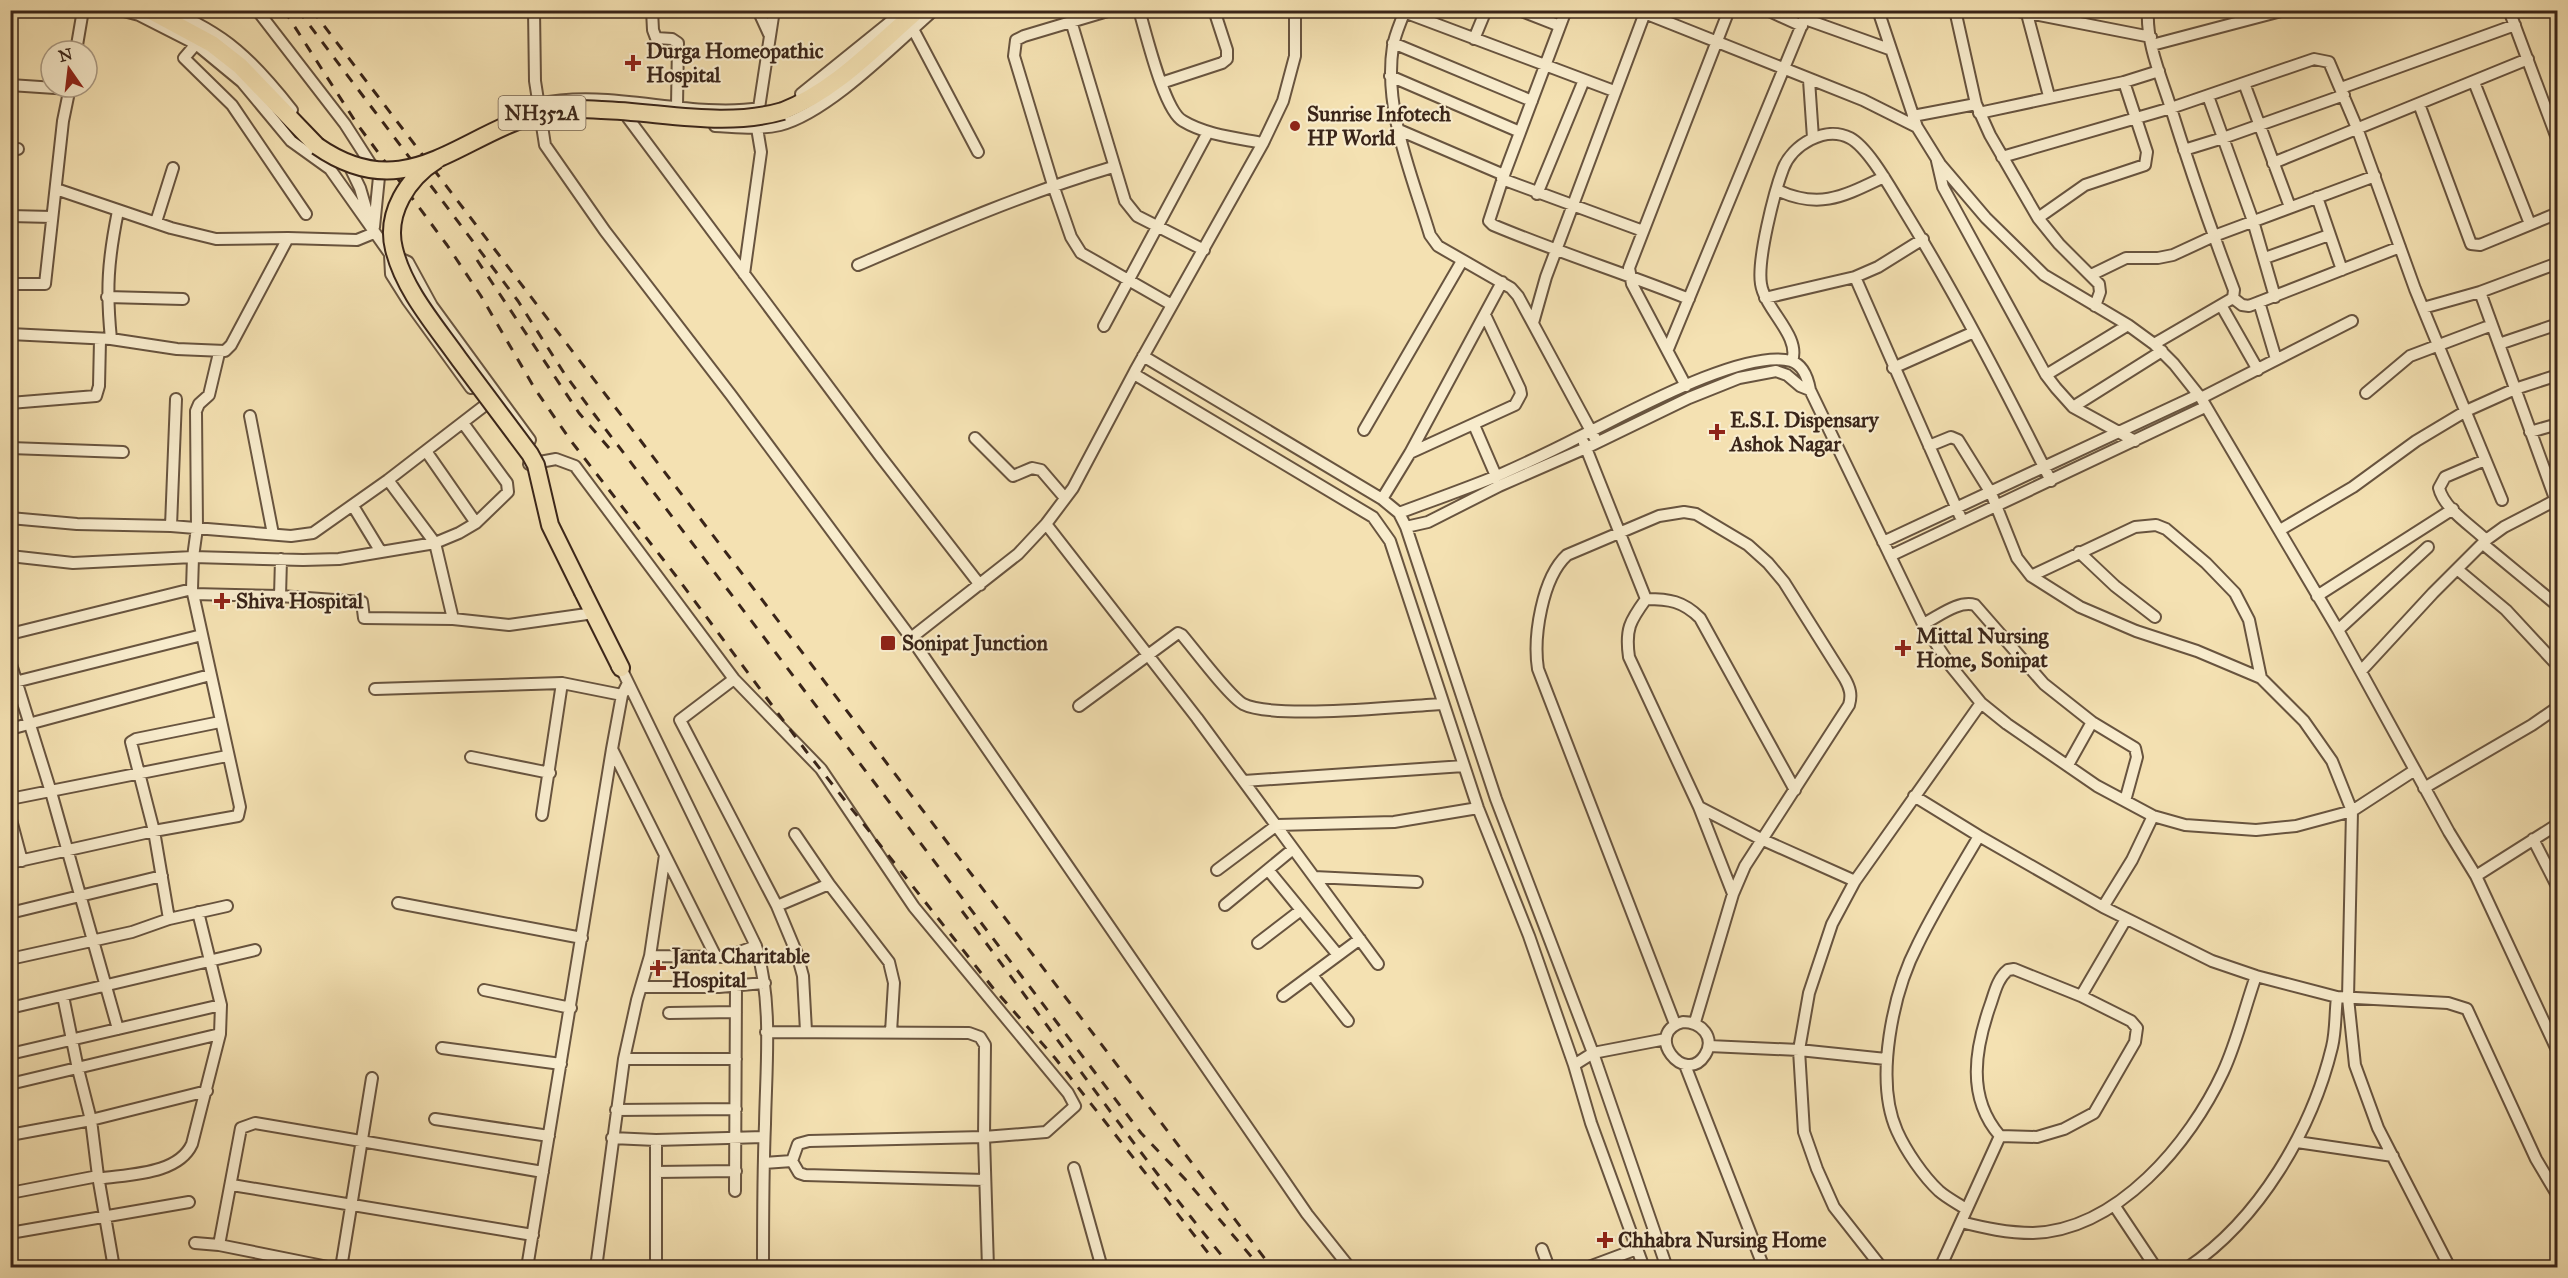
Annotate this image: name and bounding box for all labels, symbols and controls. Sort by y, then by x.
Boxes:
place label: Durga Homeopathic Hospital [646,38,824,88]
north arrow [39,39,99,99]
text: N [57,44,75,66]
marker: Durga Homeopathic Hospital [624,54,642,72]
road number: NH352A [498,96,586,130]
place label: Sunrise Infotech HP World [1307,101,1451,151]
marker: Sunrise Infotech HP World [1288,119,1302,133]
place label: E.S.I. Dispensary Ashok Nagar [1728,407,1880,457]
marker: E.S.I. Dispensary Ashok Nagar [1708,423,1726,441]
place label: Shiva Hospital [236,588,364,614]
marker: Shiva Hospital [213,592,231,610]
place label: Mittal Nursing Home, Sonipat [1916,623,2050,673]
place label: Sonipat Junction [902,630,1049,657]
marker: Sonipat Junction [879,634,897,652]
marker: Mittal Nursing Home, Sonipat [1894,639,1912,657]
place label: Janta Charitable Hospital [669,943,810,993]
marker: Janta Charitable Hospital [649,959,667,977]
place label: Chhabra Nursing Home [1618,1227,1827,1253]
marker: Chhabra Nursing Home [1596,1231,1614,1249]

